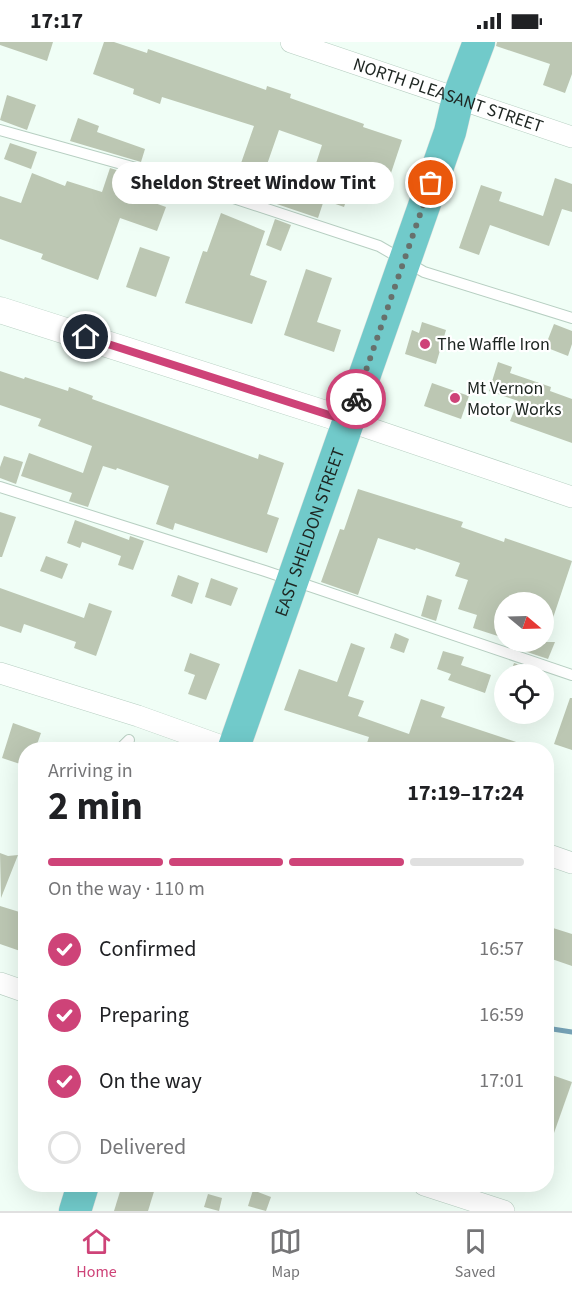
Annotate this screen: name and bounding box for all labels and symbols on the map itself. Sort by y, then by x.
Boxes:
street label: NORTH PLEASANT STREET [350,52,547,139]
pin [405,157,456,208]
callout: Sheldon Street Window Tint [113,162,395,204]
pin [60,311,111,362]
place label: The Waffle Iron [437,332,550,357]
marker: The Waffle Iron [418,337,432,351]
courier [326,369,386,429]
place label: Mt Vernon Motor Works [467,376,562,422]
marker: Mt Vernon Motor Works [448,391,462,405]
street label: EAST SHELDON STREET [269,444,351,620]
north arrow [494,592,554,652]

